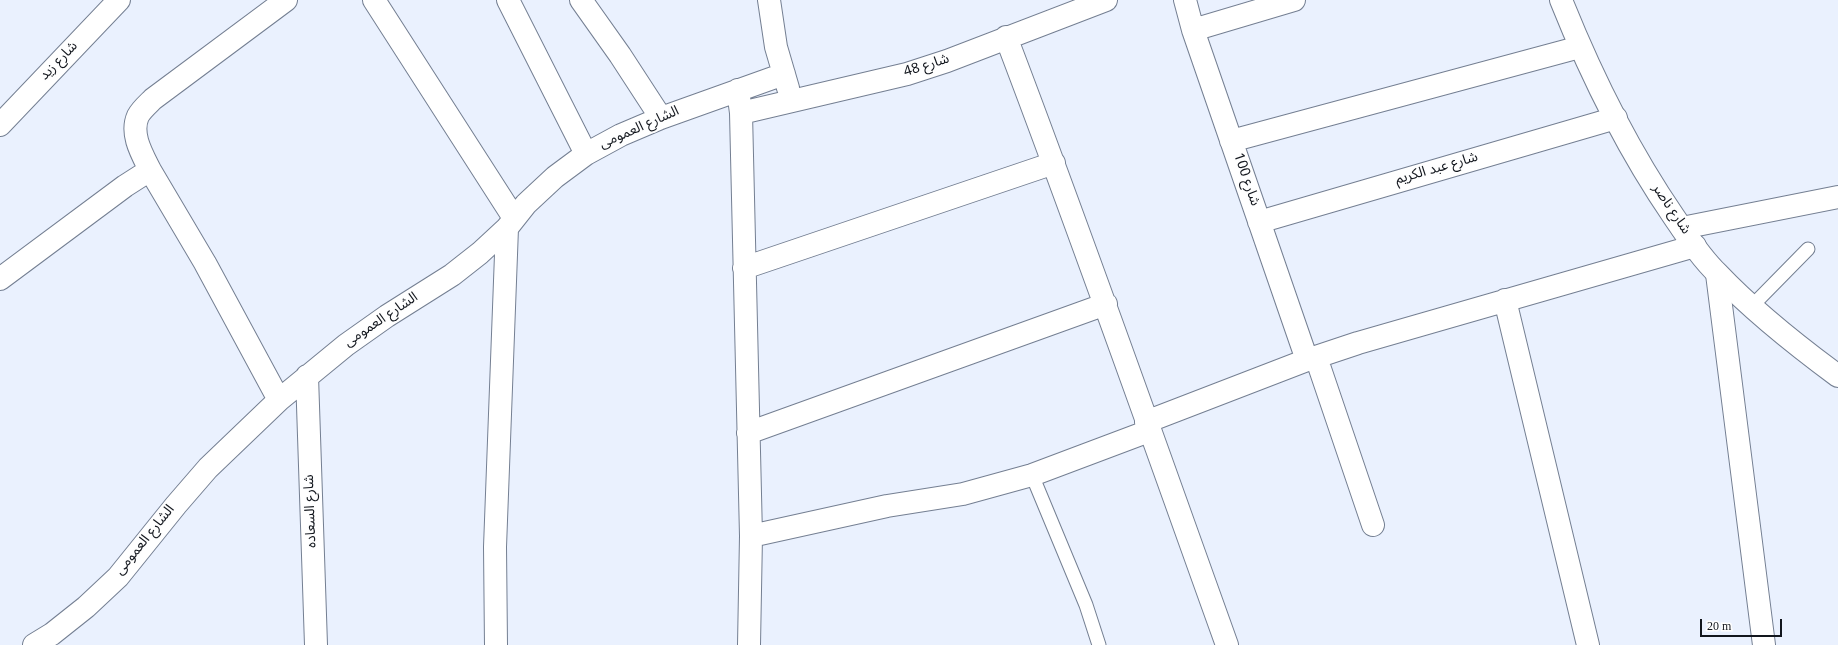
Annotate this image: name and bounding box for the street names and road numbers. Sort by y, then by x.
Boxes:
street label: شارع زيد [38,39,82,85]
street label: شارع 48 [902,52,952,82]
street label: الشارع العمومى [598,104,682,154]
street label: شارع عبد الكريم [1394,150,1480,190]
street label: شارع 100 [1228,151,1262,209]
street label: شارع ناصر [1647,182,1693,238]
street label: الشارع العمومى [342,290,422,352]
street label: شارع السعاده [302,474,322,548]
street label: الشارع العمومى [113,503,179,579]

